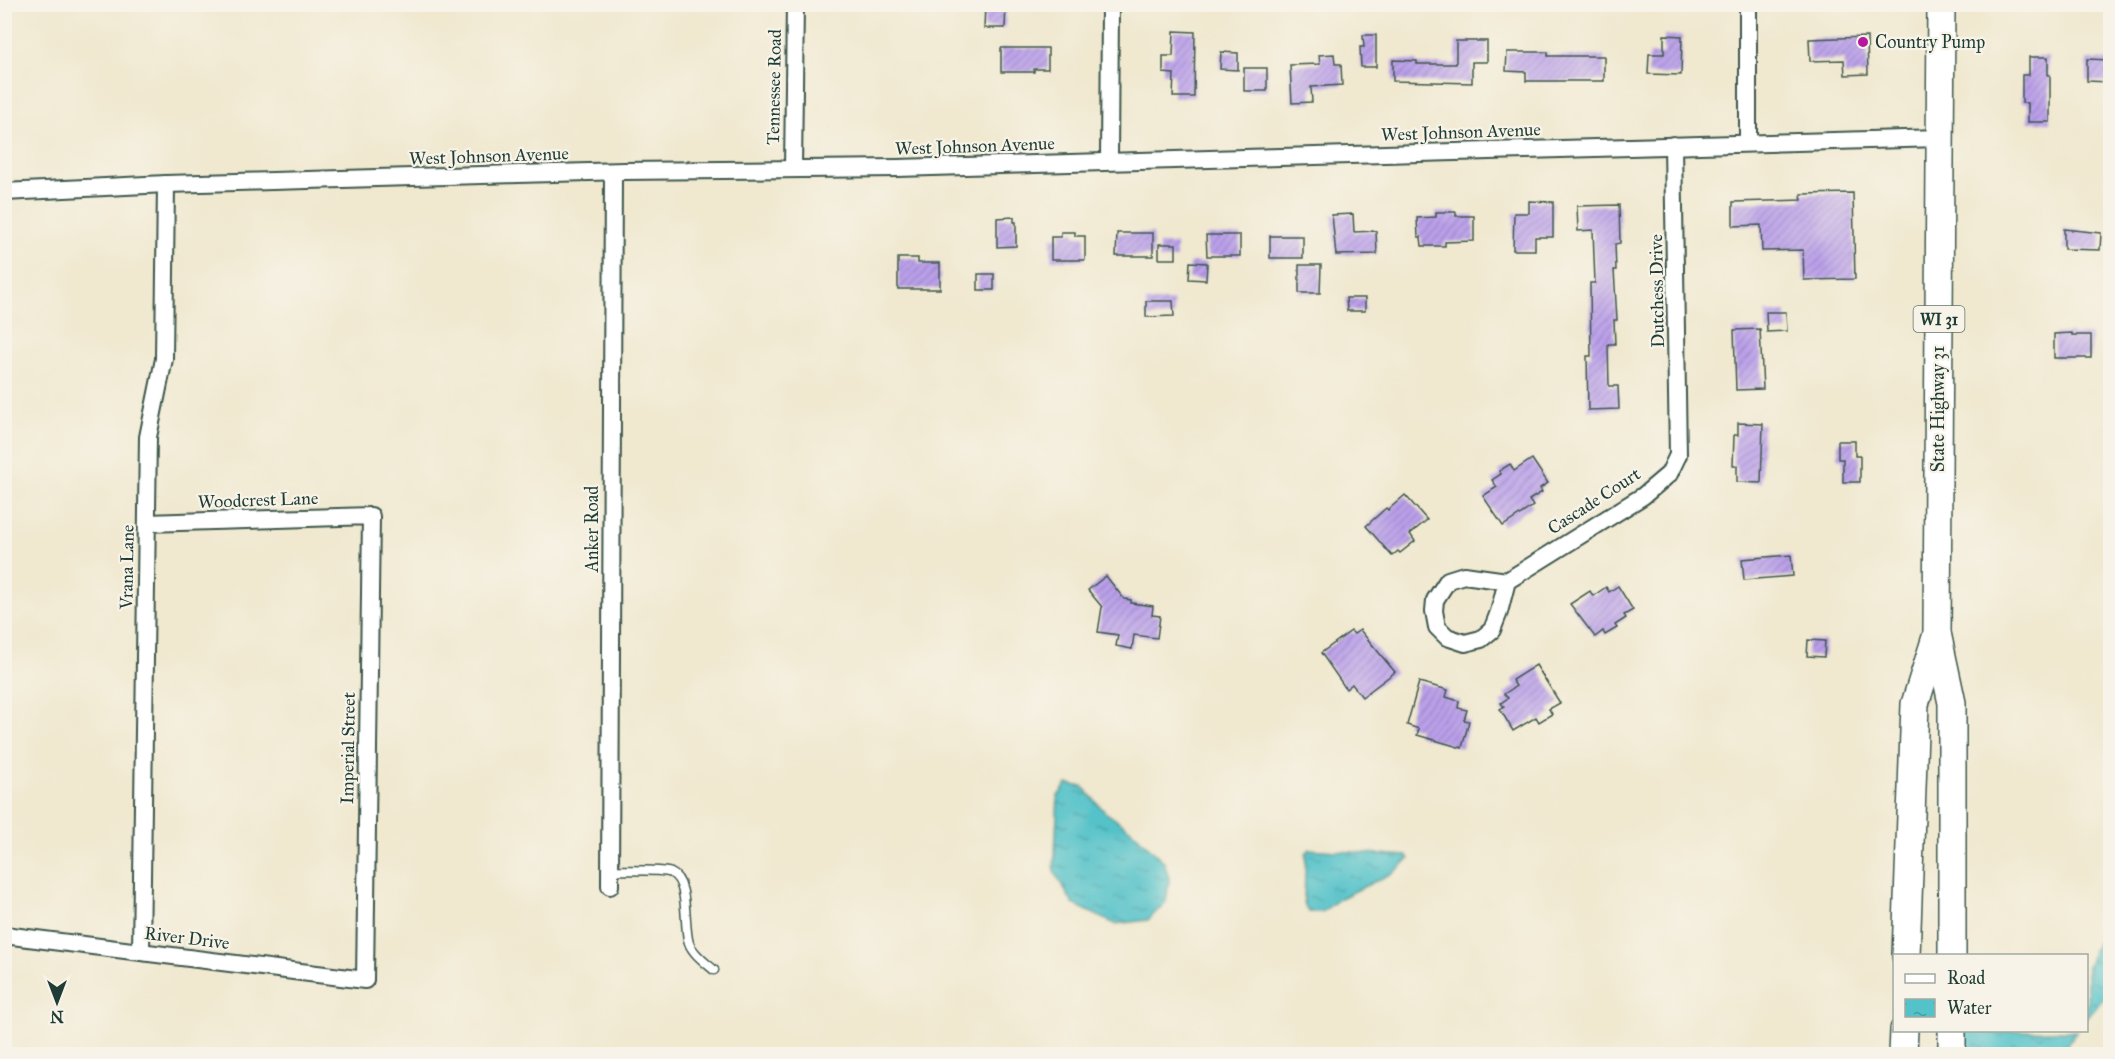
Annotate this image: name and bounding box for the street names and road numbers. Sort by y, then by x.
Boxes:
street label: Tennessee Road [762,29,786,145]
street label: West Johnson Avenue [1381,118,1541,147]
street label: West Johnson Avenue [895,132,1055,161]
street label: West Johnson Avenue [409,142,569,171]
street label: Dutchess Drive [1645,234,1669,348]
road number: WI 31 [1914,306,1964,332]
street label: State Highway 31 [1927,346,1950,472]
street label: Cascade Court [1543,463,1645,539]
street label: Anker Road [581,486,603,573]
street label: Woodcrest Lane [197,487,319,513]
street label: Vrana Lane [115,524,139,611]
street label: Imperial Street [336,691,360,804]
street label: River Drive [143,922,231,954]

